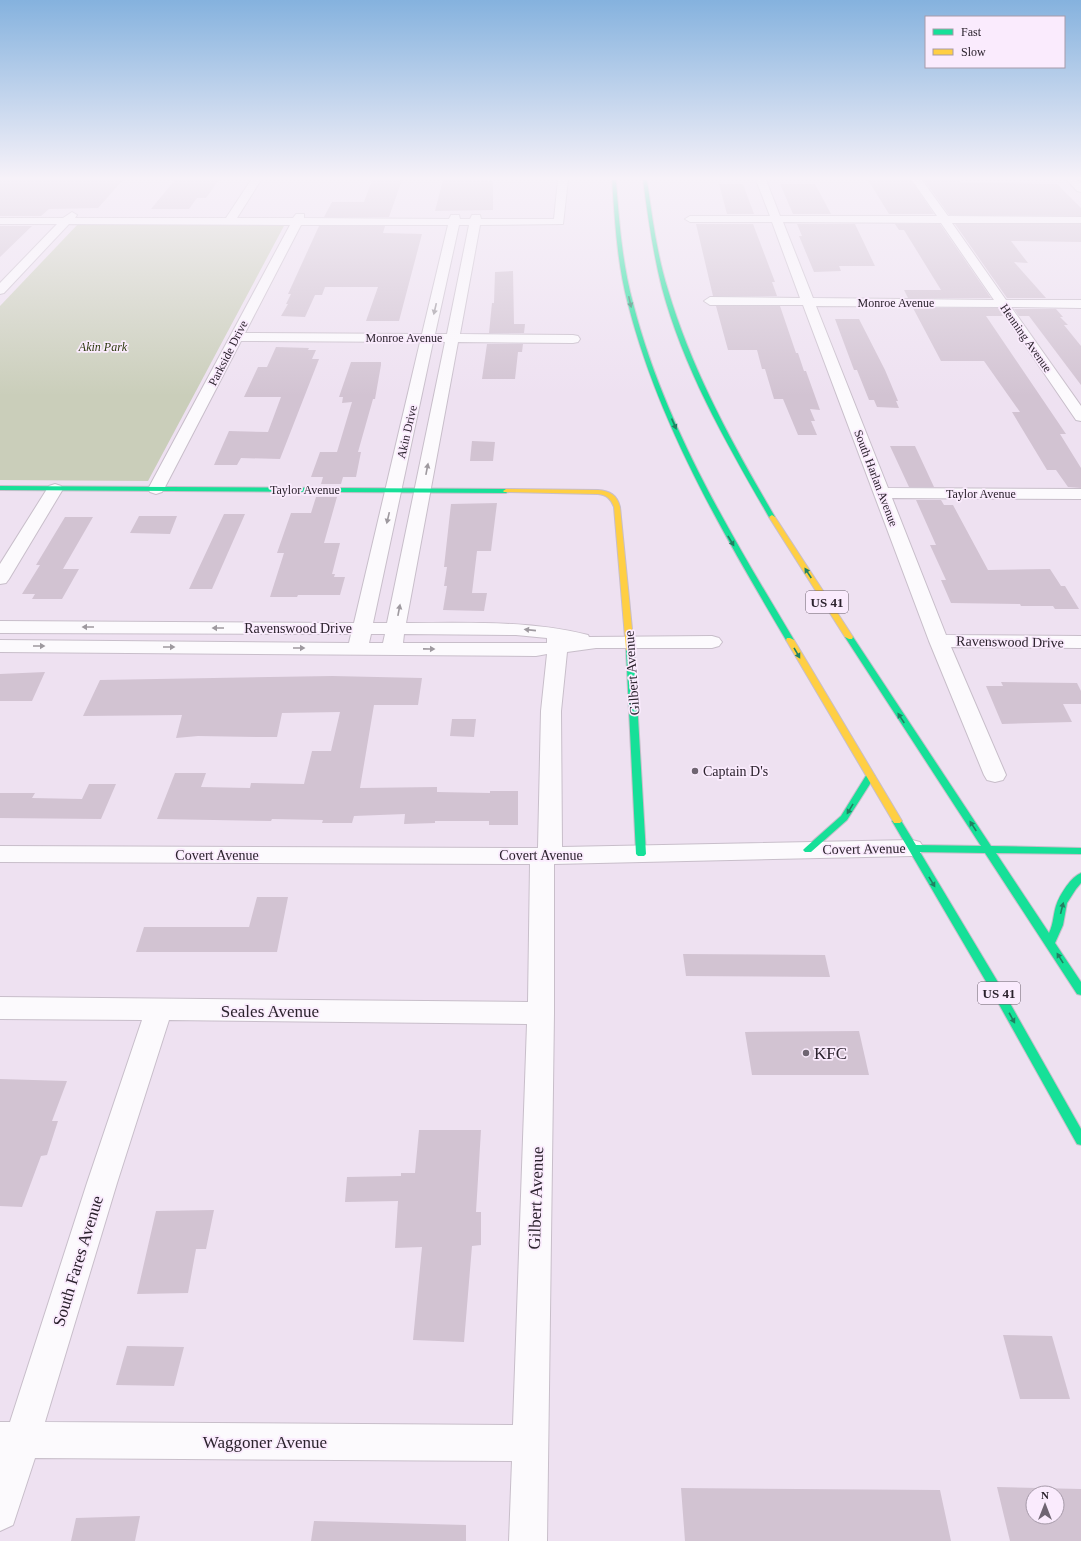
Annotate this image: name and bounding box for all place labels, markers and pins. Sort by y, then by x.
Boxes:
place label: Captain D's [703,764,768,779]
marker: Captain D's [690,766,700,776]
place label: KFC [814,1044,847,1063]
marker: KFC [801,1048,811,1058]

